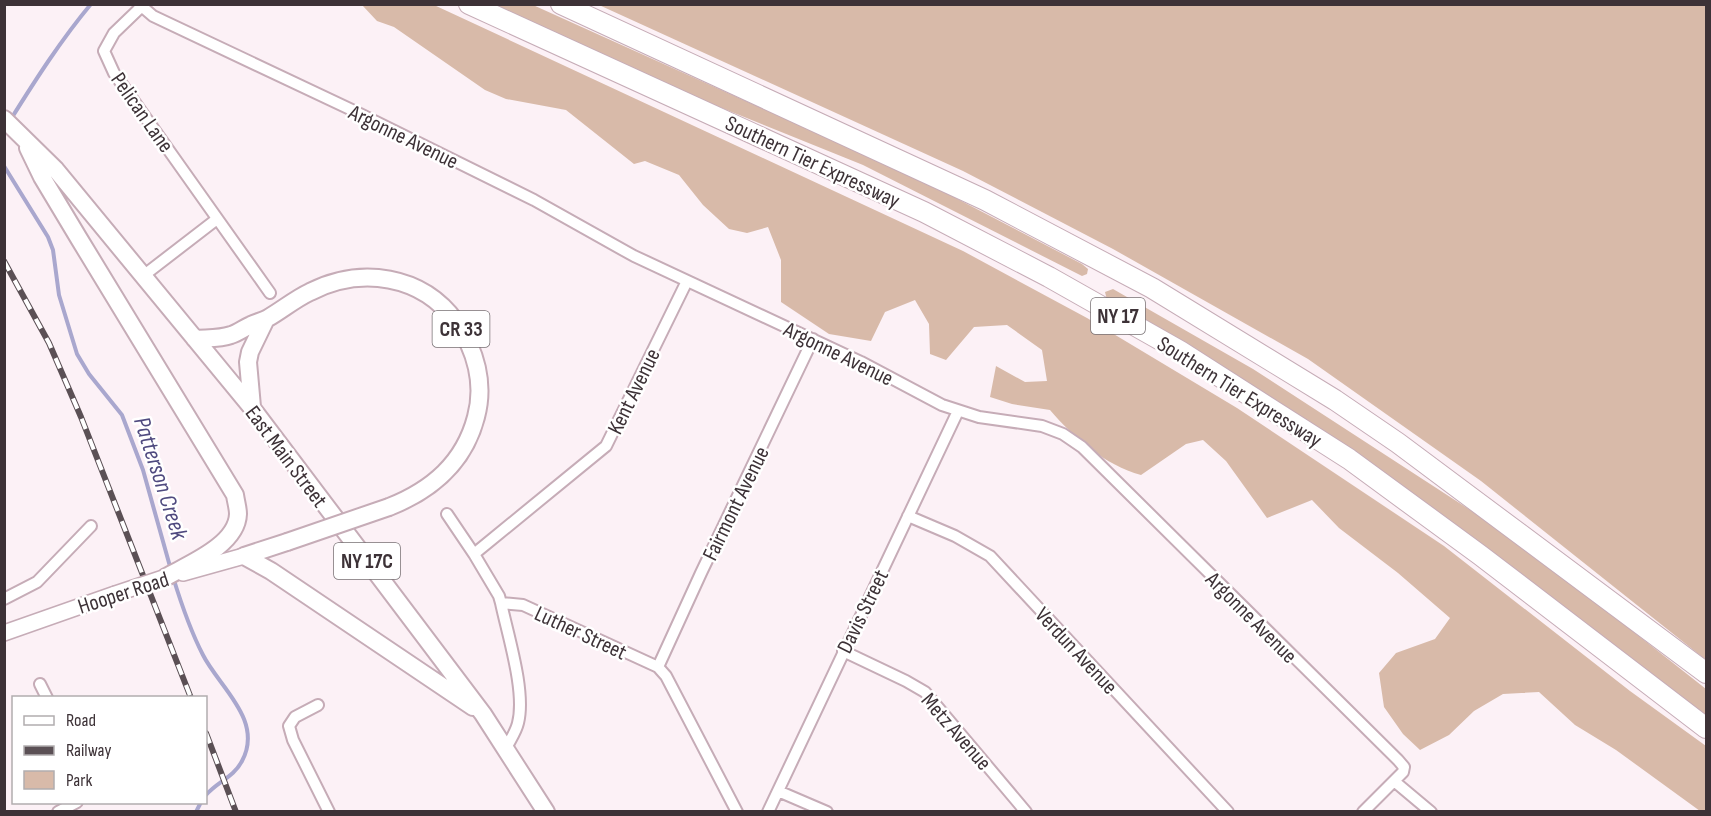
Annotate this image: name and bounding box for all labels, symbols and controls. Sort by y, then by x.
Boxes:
street label: Pelican Lane [104,68,179,158]
street label: Argonne Avenue [343,99,462,175]
street label: Southern Tier Expressway [721,110,904,215]
road number: NY 17 [1091,298,1145,334]
road number: CR 33 [432,311,490,347]
street label: Argonne Avenue [778,316,897,392]
street label: Southern Tier Expressway [1152,331,1327,454]
street label: Kent Avenue [602,344,667,439]
street label: East Main Street [239,401,333,513]
water label: Patterson Creek [127,413,194,544]
street label: Fairmont Avenue [697,442,776,565]
road number: NY 17C [334,543,400,579]
street label: Davis Street [832,565,895,658]
street label: Hooper Road [75,566,172,621]
street label: Argonne Avenue [1199,566,1302,669]
street label: Luther Street [530,600,631,667]
street label: Verdun Avenue [1029,602,1123,700]
street label: Metz Avenue [915,688,997,776]
legend [12,696,207,804]
text: Road [66,710,96,731]
text: Railway [66,740,111,761]
text: Park [66,770,92,791]

